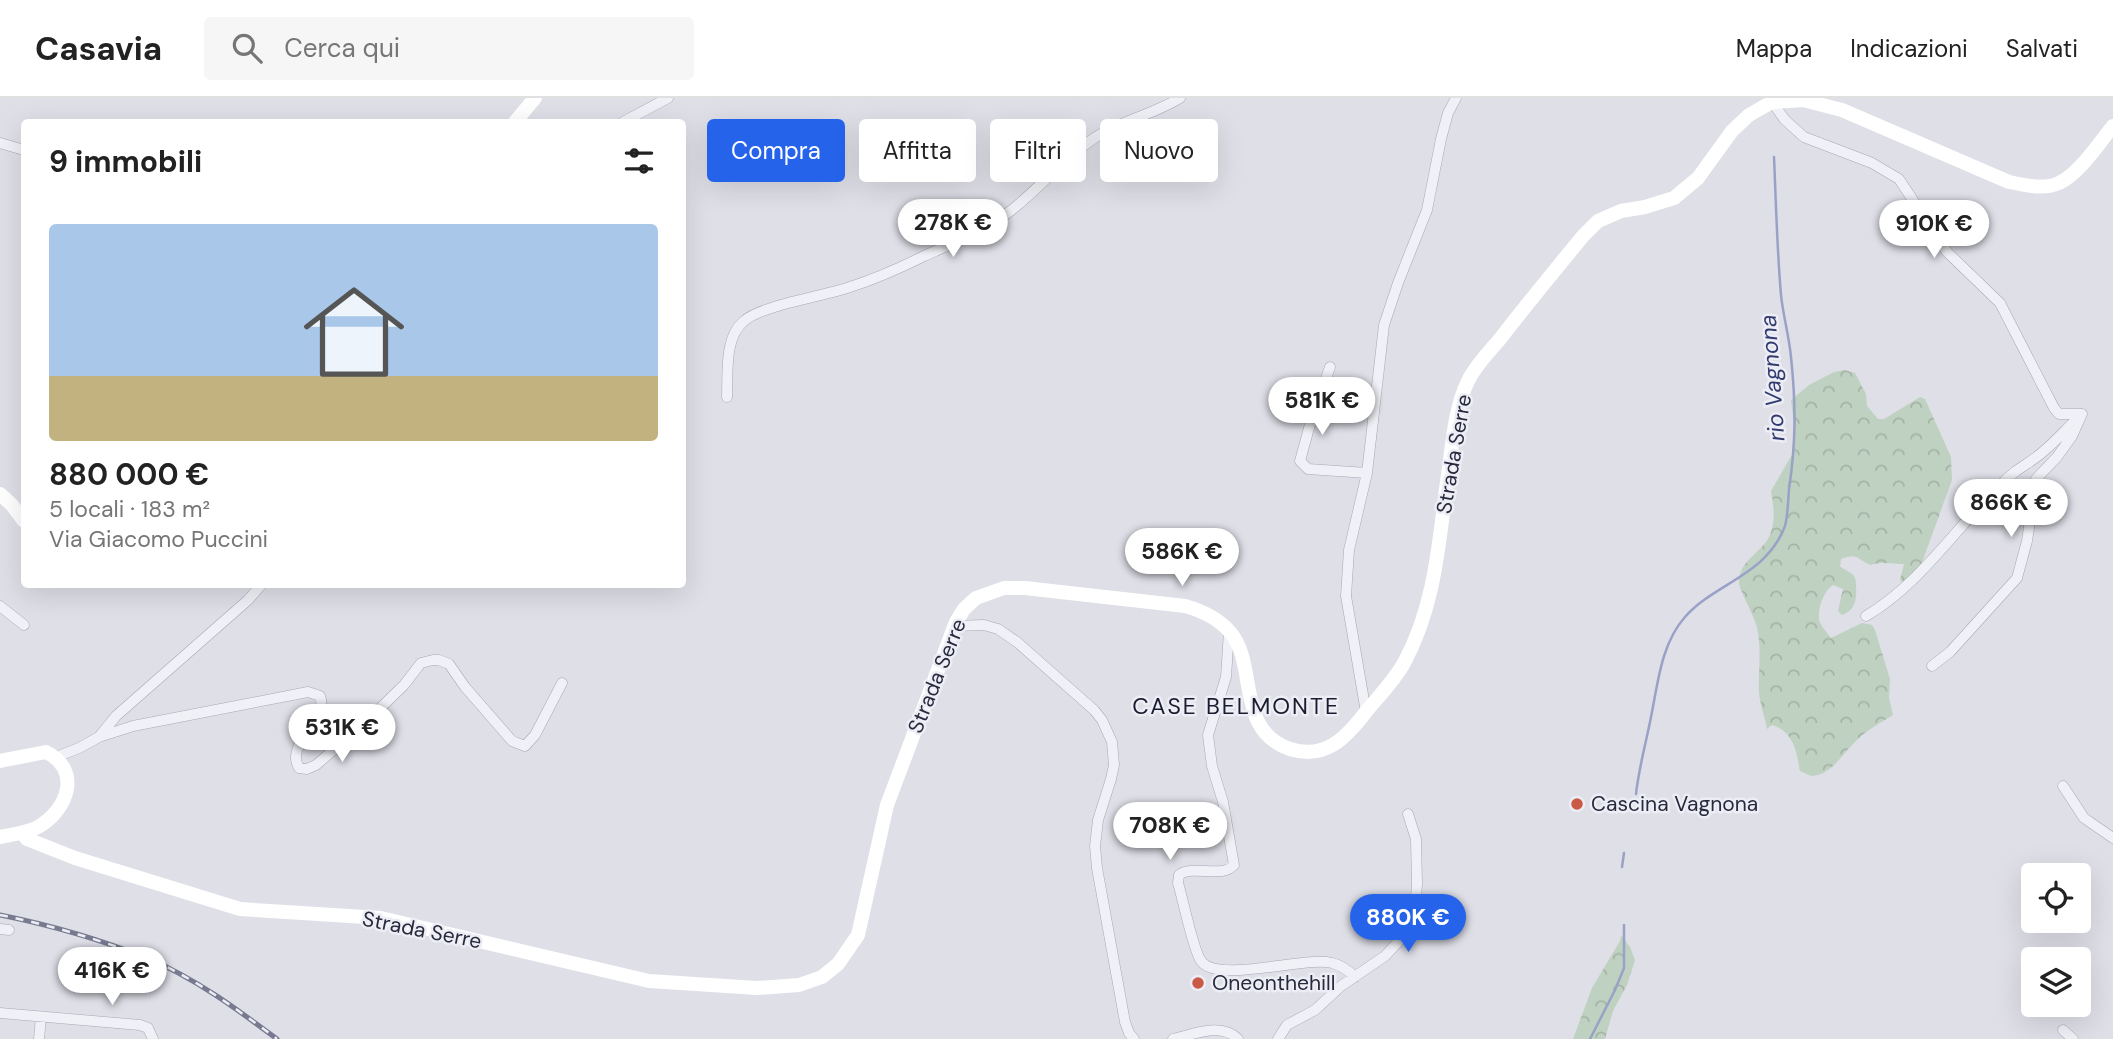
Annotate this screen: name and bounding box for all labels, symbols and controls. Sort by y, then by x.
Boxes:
search box [204,17,694,80]
text: Casavia [35,27,162,70]
icon: search [228,29,266,67]
text: Cerca qui [284,31,400,65]
text: Mappa [1736,33,1812,64]
text: Indicazioni [1850,33,1968,64]
text: Salvati [2006,33,2078,64]
chip: Compra [707,119,845,182]
chip: Affitta [859,119,976,182]
chip: Filtri [990,119,1086,182]
chip: Nuovo [1100,119,1218,182]
text: 9 immobili [49,142,202,181]
icon: filters [620,142,658,180]
pin: 278K € [896,200,1010,259]
pin: 910K € [1877,200,1991,260]
text: 278K € [914,207,992,237]
text: 910K € [1895,208,1973,238]
icon: home [291,269,417,395]
water label: rio Vagnona [1753,314,1791,442]
pin: 581K € [1265,378,1379,437]
text: 581K € [1284,385,1360,415]
street label: Strada Serre [1430,392,1478,516]
text: 880 000 € [49,455,209,494]
pin: 866K € [1954,480,2068,539]
text: 866K € [1970,487,2052,517]
text: 5 locali · 183 m² [49,494,210,524]
text: Via Giacomo Puccini [49,524,268,554]
pin: 586K € [1125,528,1239,588]
text: 586K € [1141,536,1223,566]
street label: Strada Serre [901,615,973,737]
district label: CASE BELMONTE [1132,691,1340,721]
pin: 531K € [285,704,399,764]
text: 531K € [305,712,379,742]
place label: Cascina Vagnona [1591,790,1758,818]
marker: Cascina Vagnona [1569,796,1585,812]
pin: 708K € [1113,802,1227,862]
text: 708K € [1129,810,1211,840]
map controls [2021,863,2091,1017]
button: locate [2021,863,2091,933]
pin: 880K € [1351,894,1465,954]
text: 880K € [1366,902,1450,932]
street label: Strada Serre [360,905,484,955]
button: layers [2021,947,2091,1017]
pin: 416K € [55,948,169,1007]
text: 416K € [74,955,150,985]
place label: Oneonthehill [1212,969,1335,997]
marker: Oneonthehill [1190,975,1206,991]

